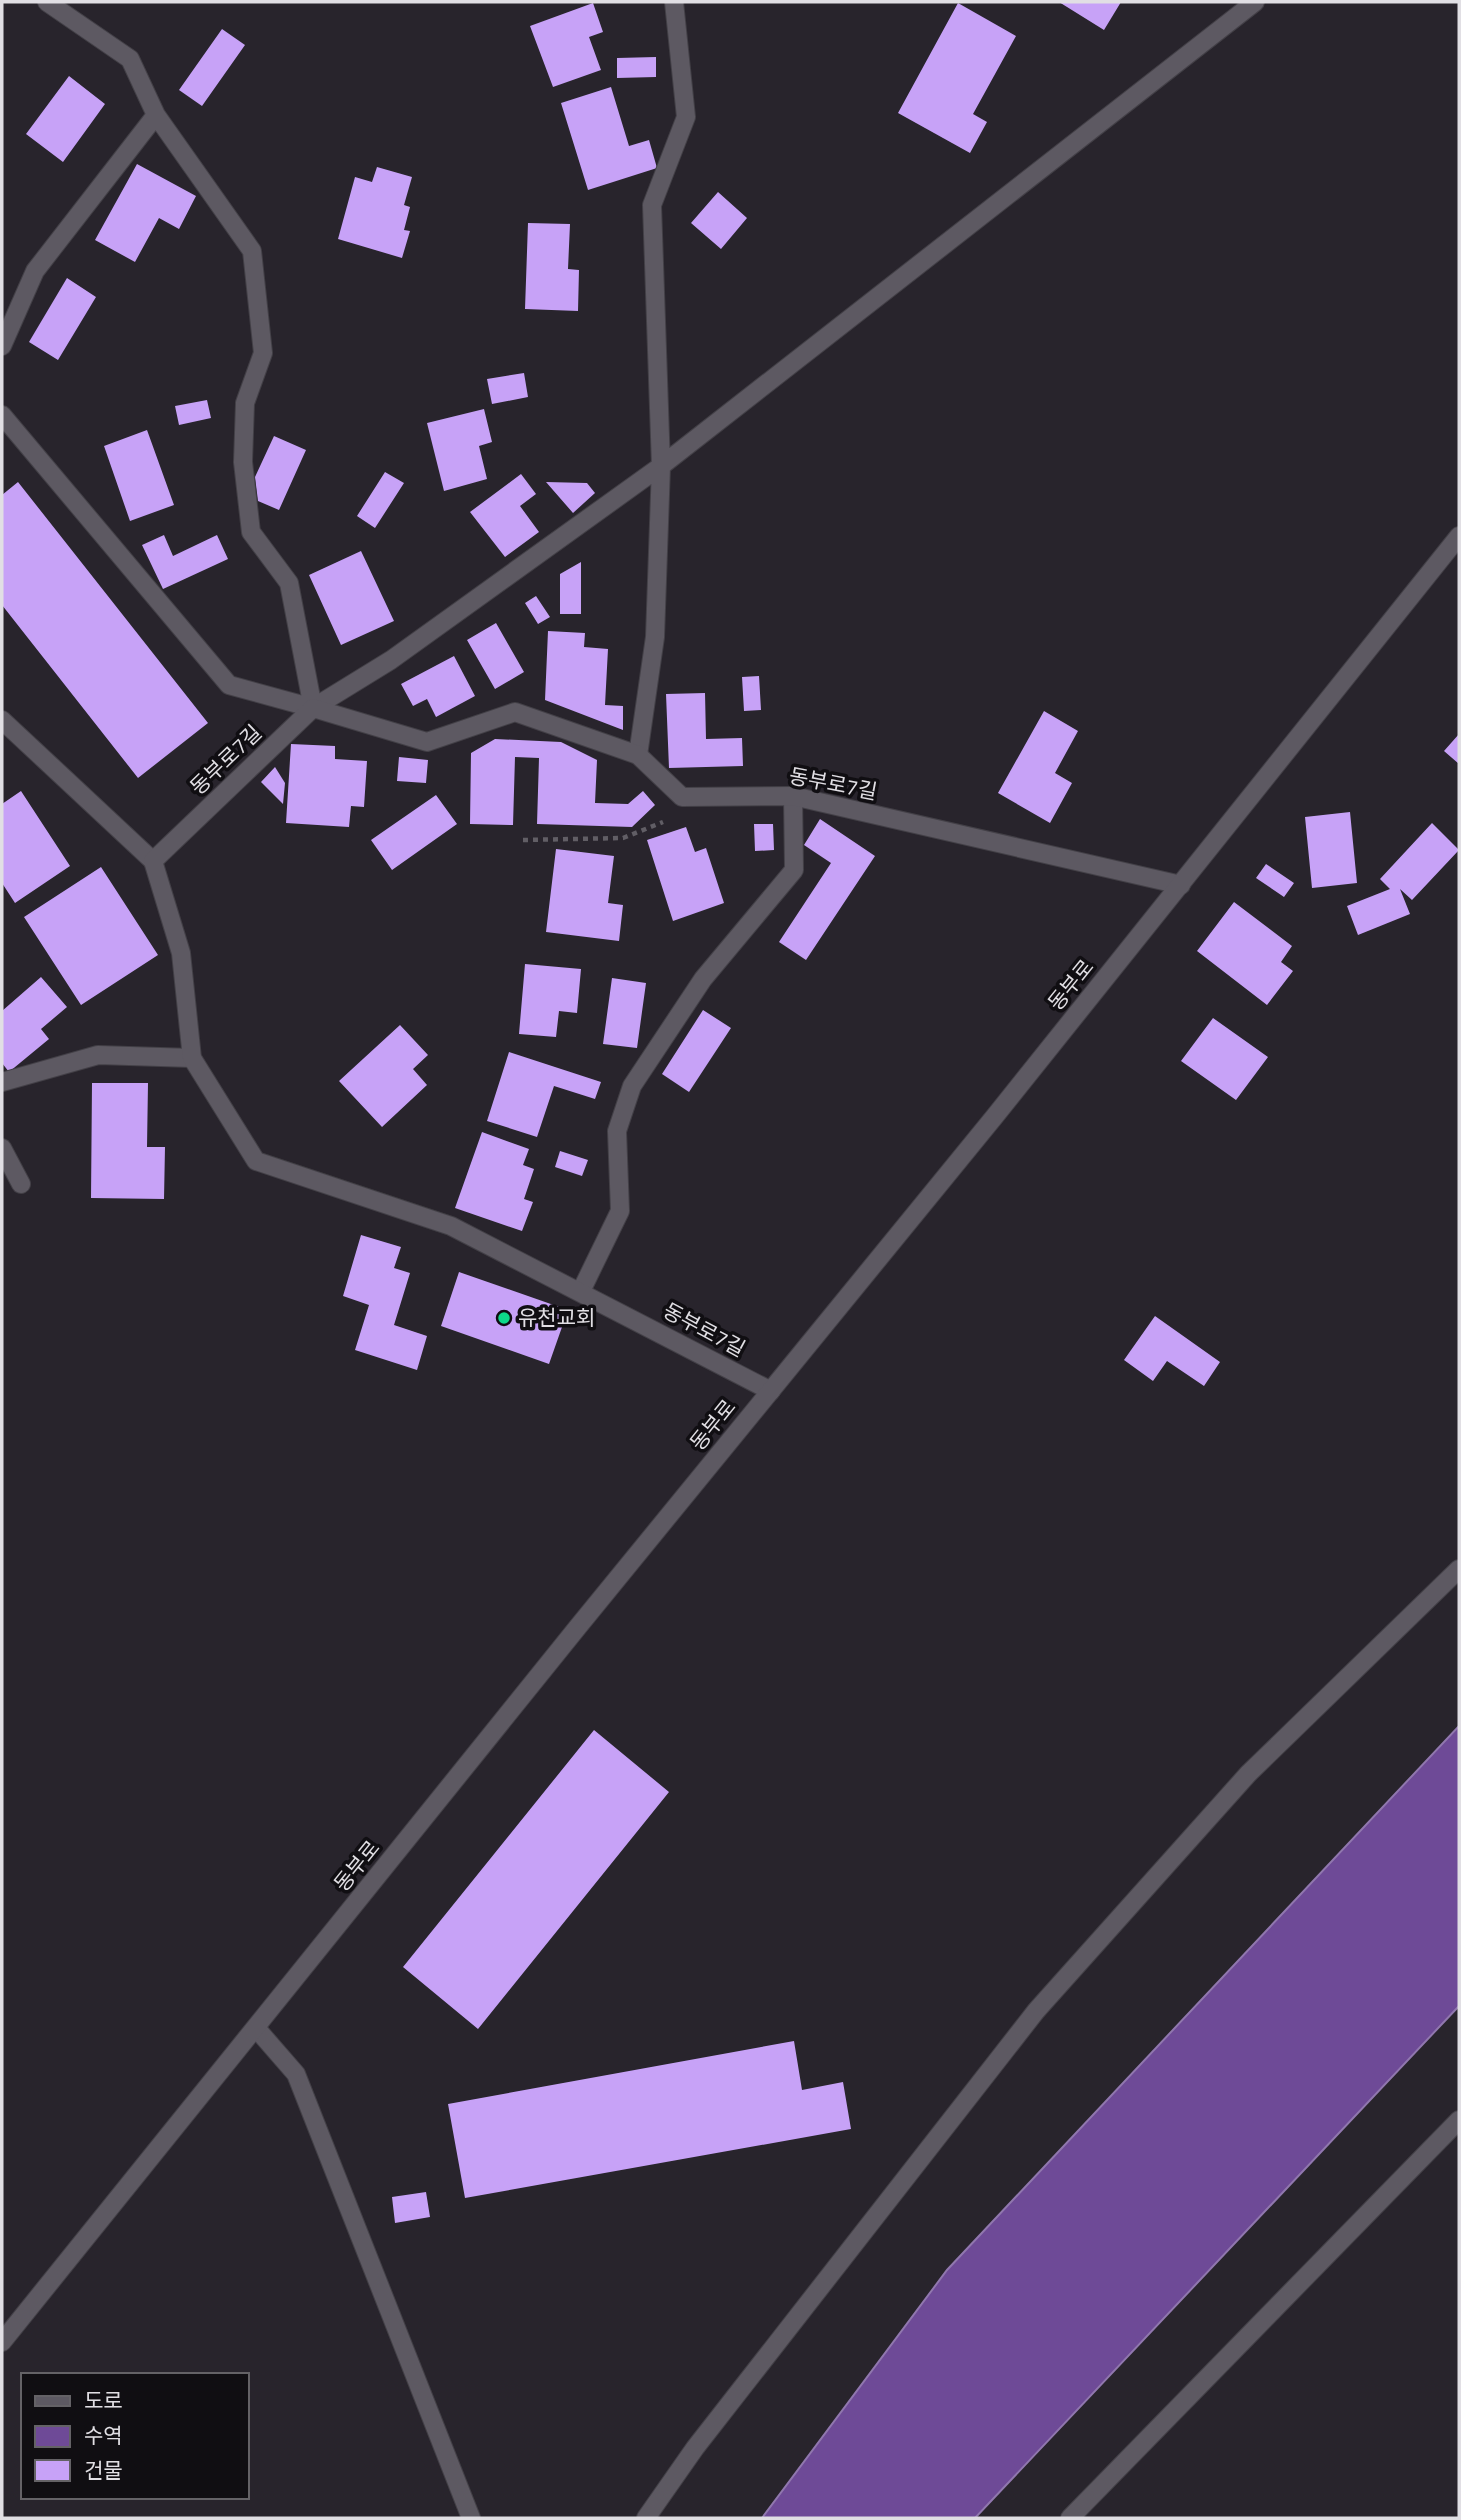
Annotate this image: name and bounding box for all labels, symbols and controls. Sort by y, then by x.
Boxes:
street label: 동부로7길 [182,717,268,802]
street label: 동부로7길 [786,759,880,807]
street label: 동부로 [1040,952,1101,1017]
street label: 동부로7길 [658,1294,751,1364]
place label: 유천교회 [518,1301,595,1333]
marker: 유천교회 [496,1310,512,1326]
street label: 동부로 [682,1392,743,1457]
street label: 동부로 [326,1833,387,1898]
legend [21,2373,248,2499]
text: 도로 [84,2384,123,2416]
text: 수역 [84,2419,123,2451]
text: 건물 [84,2454,123,2486]

